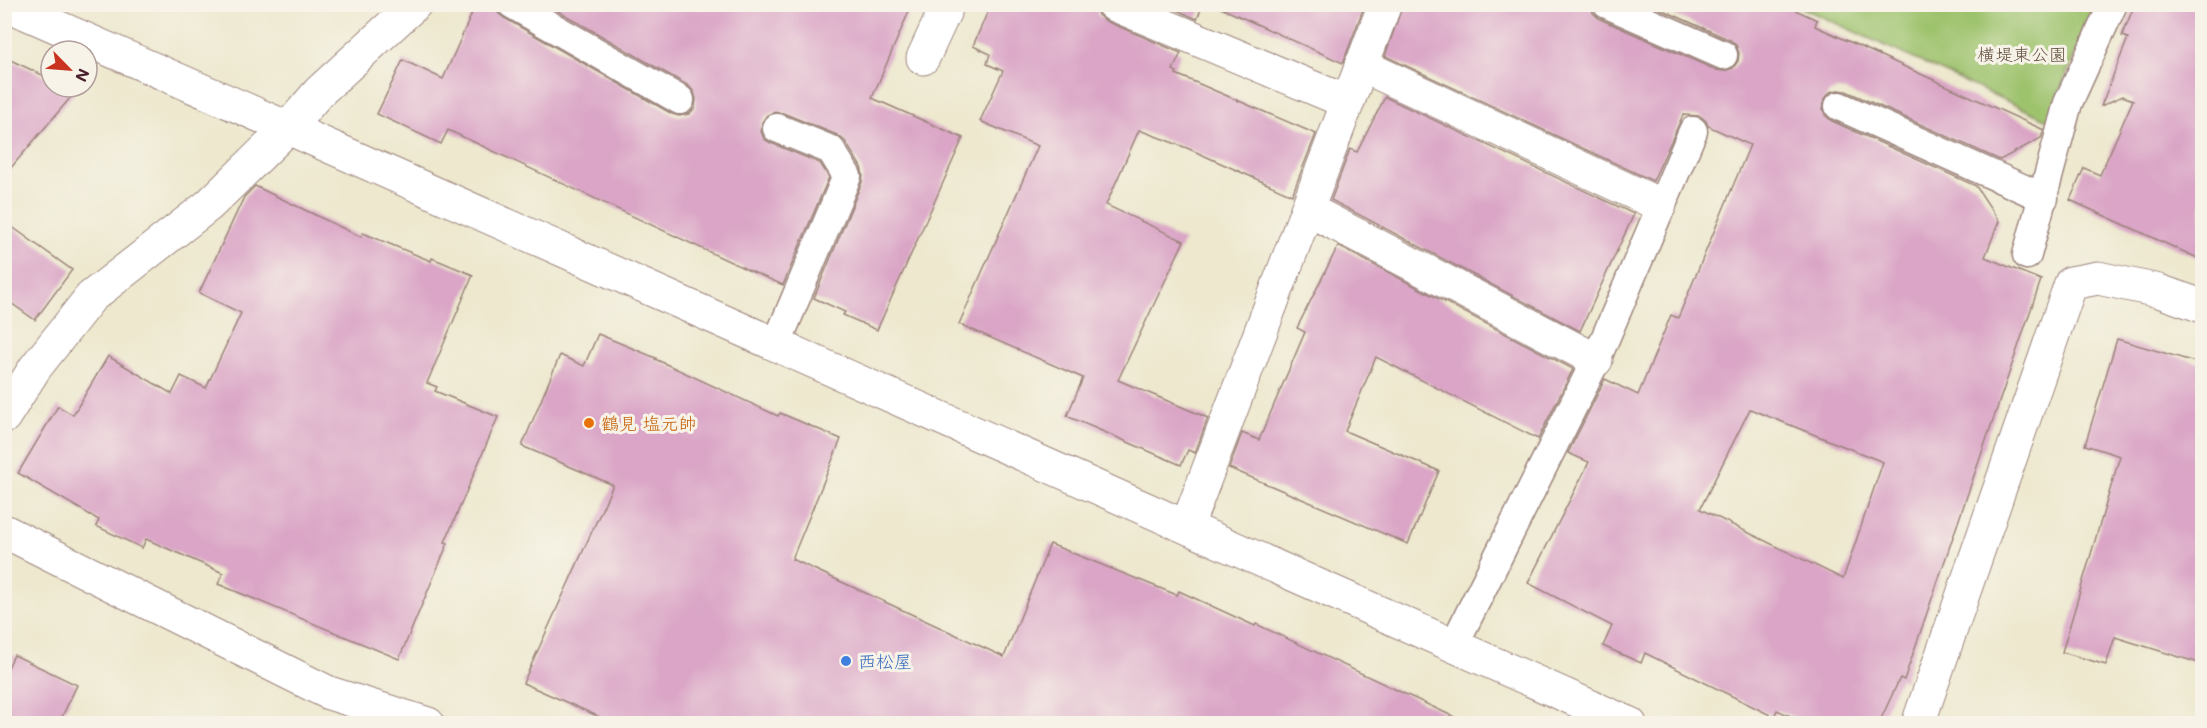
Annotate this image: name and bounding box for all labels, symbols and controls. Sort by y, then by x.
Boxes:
north arrow [39,39,99,99]
park label: 横堤東公園 [1977,42,2067,66]
text: N [71,66,95,85]
place label: 鶴見 塩元帥 [601,411,697,435]
marker: 鶴見 塩元帥 [582,416,596,430]
place label: 西松屋 [858,649,912,673]
marker: 西松屋 [839,654,853,668]

